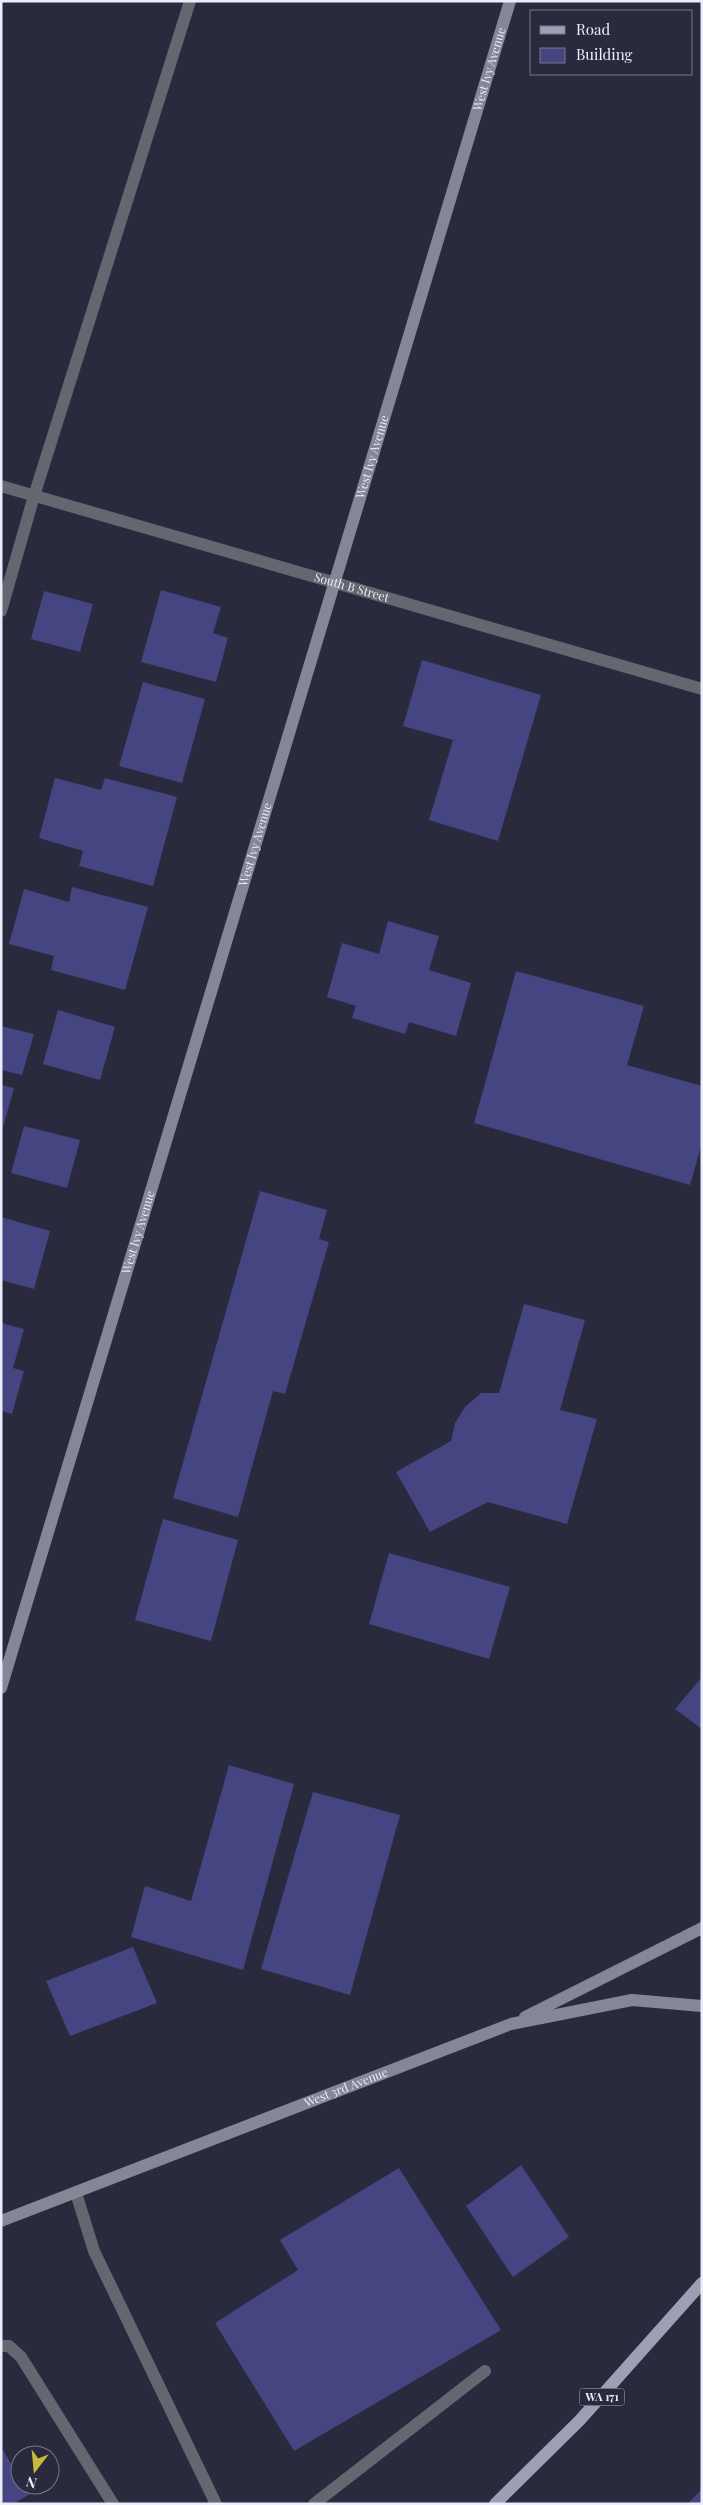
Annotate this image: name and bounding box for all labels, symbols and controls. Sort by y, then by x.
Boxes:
legend [530,10,693,75]
text: Road [576,19,610,39]
street label: West Ivy Avenue [468,25,509,113]
text: Building [576,44,633,64]
street label: West Ivy Avenue [351,413,392,501]
street label: South B Street [313,568,392,605]
street label: West Ivy Avenue [234,801,275,889]
street label: West Ivy Avenue [117,1188,158,1277]
street label: West 3rd Avenue [301,2063,390,2110]
road number: WA 171 [580,2388,624,2406]
north arrow [10,2445,60,2495]
text: N [24,2472,39,2494]

